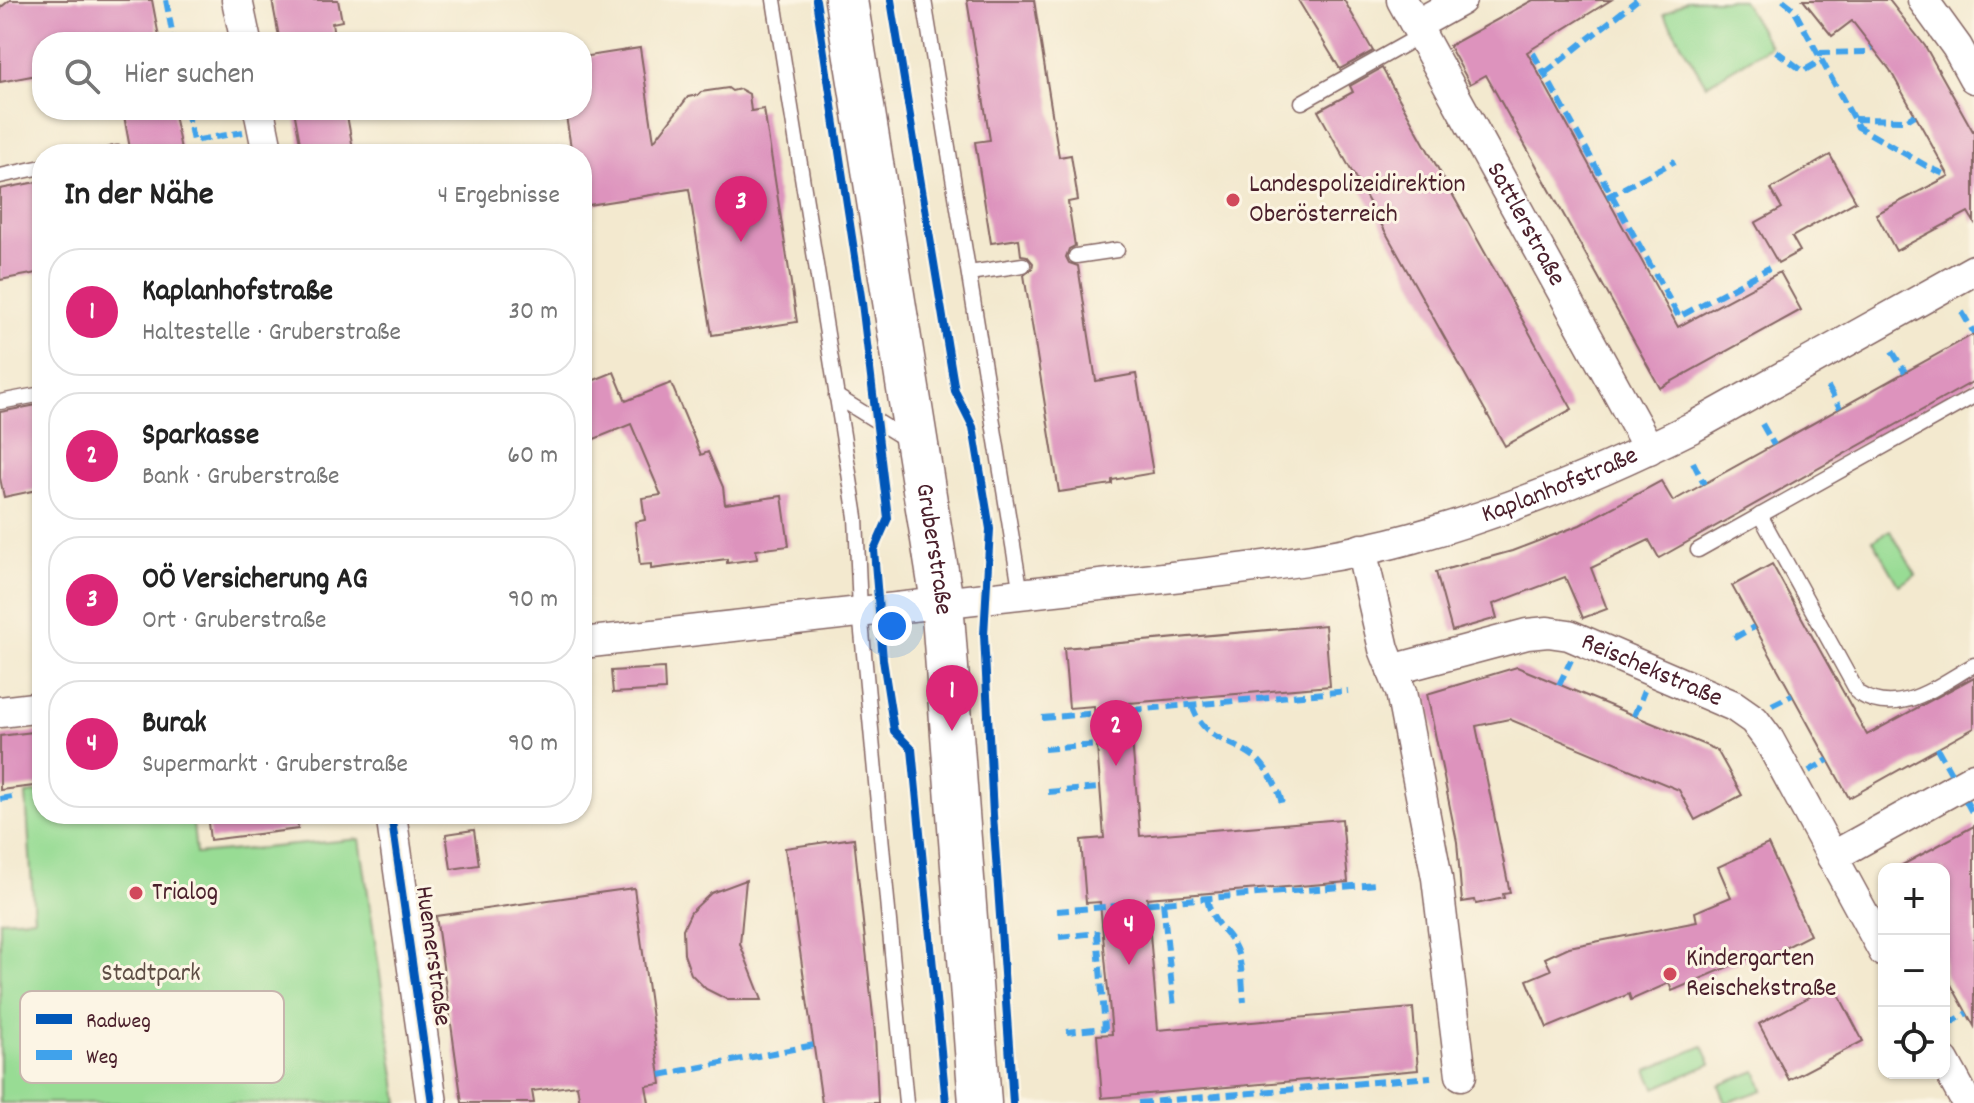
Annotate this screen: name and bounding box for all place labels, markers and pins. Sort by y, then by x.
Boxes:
place label: Landespolizeidirektion Oberösterreich [1249,167,1466,234]
pin: 3 [715,176,767,242]
marker: Landespolizeidirektion Oberösterreich [1224,191,1242,209]
pin: 1 [926,665,978,731]
pin: 2 [1090,700,1142,766]
place label: Trialog [152,875,218,912]
marker: Trialog [127,884,145,902]
pin: 4 [1103,899,1155,965]
place label: Kindergarten Reischekstraße [1686,941,1836,1008]
marker: Kindergarten Reischekstraße [1661,965,1679,983]

